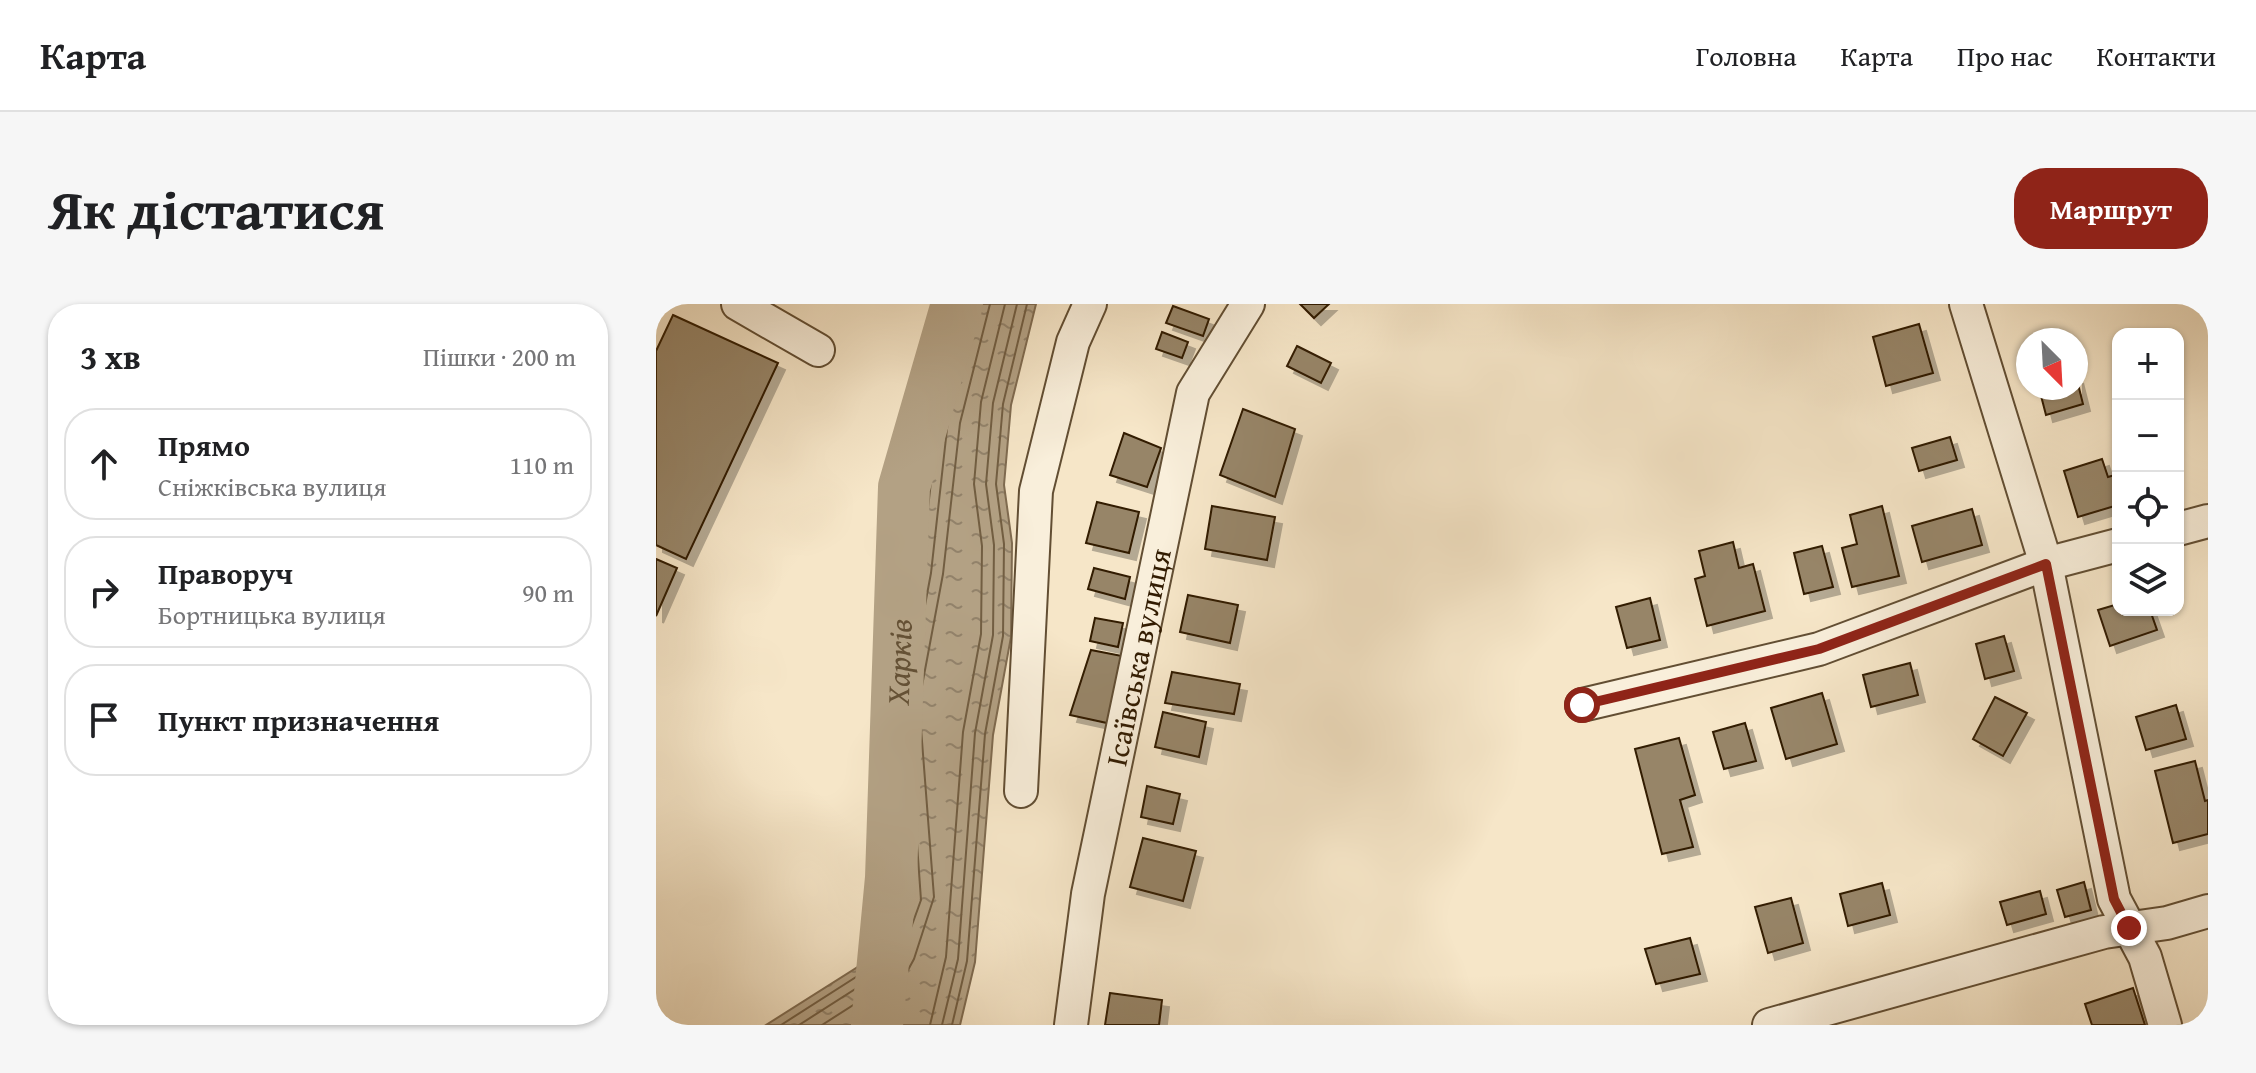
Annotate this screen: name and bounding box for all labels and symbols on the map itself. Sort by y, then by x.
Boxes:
north arrow [2016,328,2088,400]
street label: Ісаївська вулиця [1093,544,1182,770]
water label: Харків [873,618,923,707]
route start [1564,687,1600,723]
route end [2111,910,2147,946]

